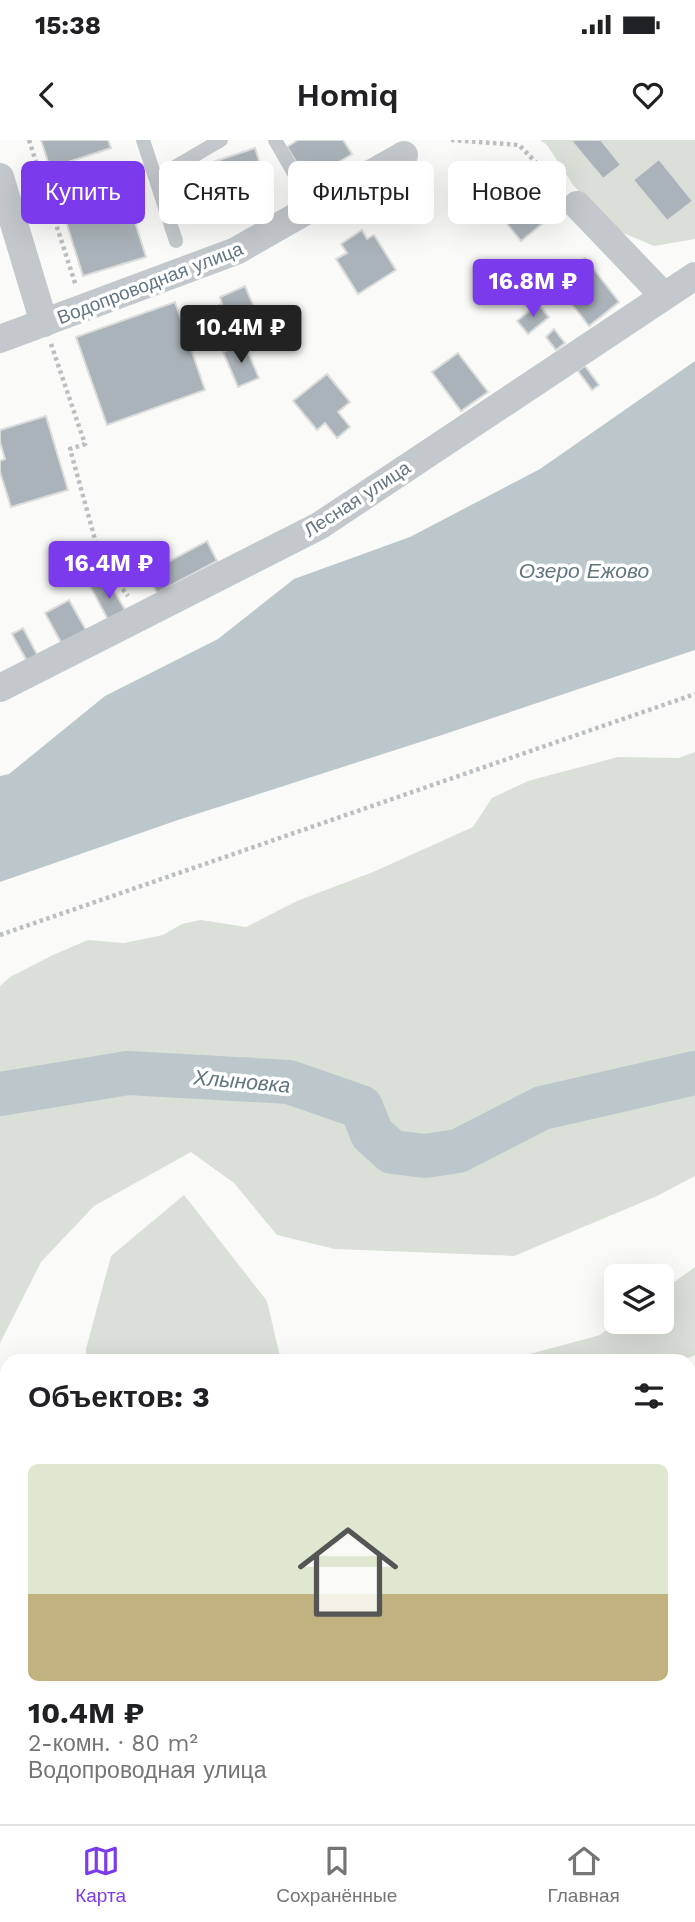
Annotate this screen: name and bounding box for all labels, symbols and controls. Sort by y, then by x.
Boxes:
text: 15:38 [35,10,101,40]
icon: back [28,76,66,114]
text: Homiq [297,76,399,114]
icon: heart [629,76,667,114]
chip: Купить [21,161,145,224]
chip: Снять [159,161,274,224]
chip: Фильтры [288,161,434,224]
chip: Новое [448,161,566,224]
street label: Водопроводная улица [54,237,247,329]
pin: 16.8M ₽ [468,260,598,319]
text: 16.8M ₽ [489,268,577,295]
pin: 10.4M ₽ [176,306,306,365]
text: 10.4M ₽ [196,314,286,341]
street label: Лесная улица [299,456,415,542]
pin: 16.4M ₽ [44,542,174,601]
text: 16.4M ₽ [65,550,153,577]
water label: Озеро Ежово [519,558,649,583]
water label: Хлыновка [192,1064,291,1098]
map controls [604,1264,674,1334]
button: layers [604,1264,674,1334]
icon: filters [630,1377,668,1415]
text: Объектов: 3 [28,1379,210,1414]
icon: home [285,1509,411,1635]
text: 10.4M ₽ [28,1695,144,1730]
text: 2-комн. · 80 m² [28,1730,198,1757]
text: Водопроводная улица [28,1757,267,1784]
tab: Карта [75,1842,126,1907]
tab: Сохранённые [276,1842,397,1907]
tab: Главная [548,1842,620,1907]

